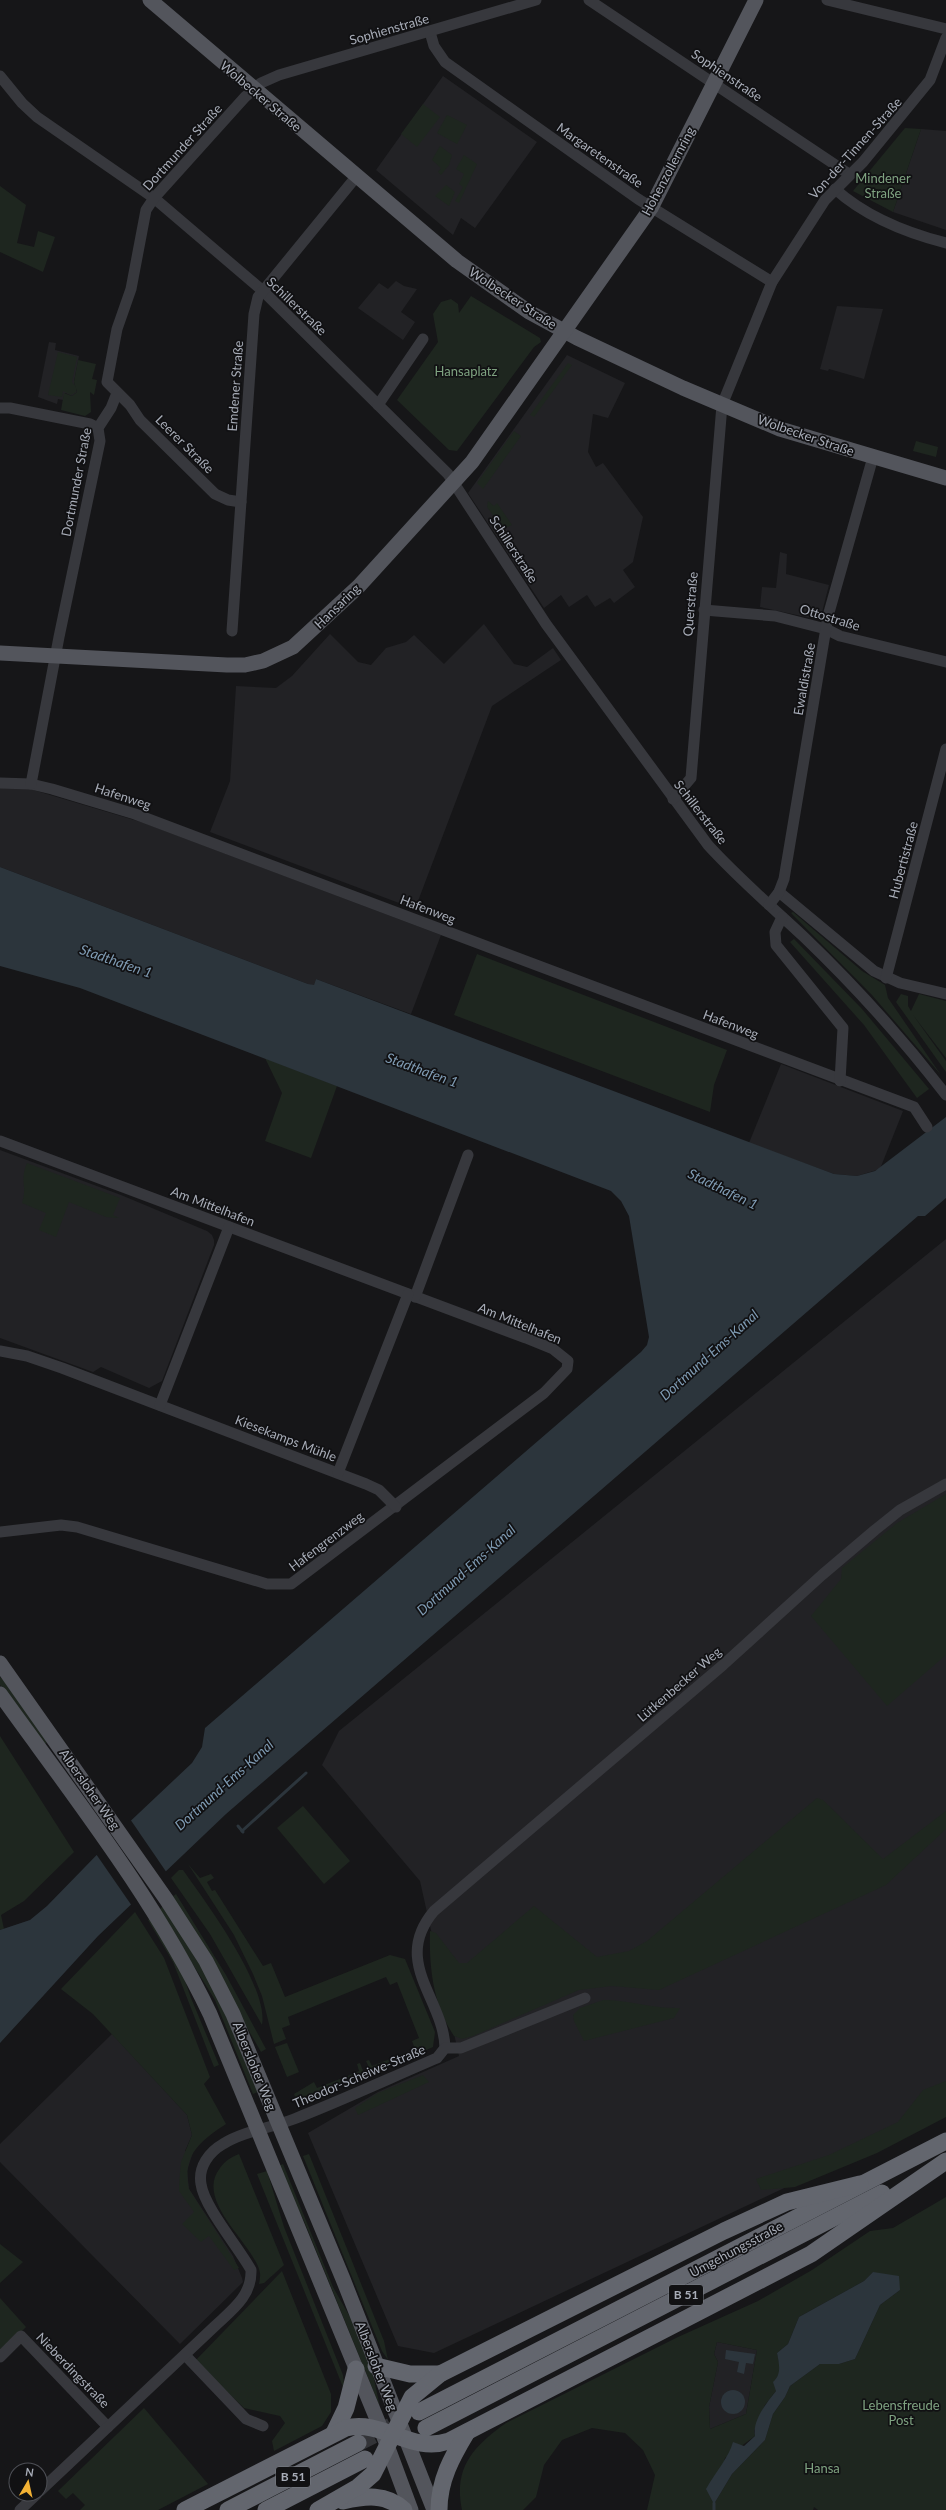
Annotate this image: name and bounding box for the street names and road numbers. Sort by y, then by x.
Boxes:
street label: Sophienstraße [347,10,431,48]
street label: Sophienstraße [689,45,766,105]
street label: Wolbecker Straße [217,57,305,135]
street label: Von-der-Tinnen-Straße [805,94,905,202]
street label: Dortmunder Straße [139,100,225,193]
street label: Margaretenstraße [554,119,646,191]
street label: Hohenzollernring [638,124,698,218]
street label: Wolbecker Straße [466,264,560,332]
street label: Schillerstraße [264,273,330,339]
street label: Emdener Straße [224,340,246,432]
street label: Leerer Straße [152,411,218,477]
street label: Wolbecker Straße [755,411,857,459]
street label: Dortmunder Straße [58,426,94,538]
street label: Schillerstraße [486,512,542,586]
street label: Querstraße [679,571,701,637]
street label: Hansaring [311,580,363,632]
street label: Ottostraße [798,600,862,634]
street label: Ewaldistraße [790,641,818,716]
street label: Schillerstraße [671,777,731,847]
street label: Hafenweg [93,779,153,813]
street label: Hubertistraße [885,819,921,901]
street label: Hafenweg [398,891,458,927]
street label: Hafenweg [701,1006,761,1042]
street label: Am Mittelhafen [169,1183,257,1229]
street label: Am Mittelhafen [476,1299,564,1347]
street label: Kiesekamps Mühle [233,1411,339,1465]
street label: Hafengrenzweg [285,1508,367,1574]
street label: Lütkenbecker Weg [634,1643,724,1725]
street label: Albersloher Weg [56,1746,124,1833]
street label: Albersloher Weg [230,2019,280,2113]
street label: Theodor-Scheiwe-Straße [290,2041,428,2111]
street label: Umgehungsstraße [687,2218,786,2280]
road number: B 51 [669,2285,703,2305]
street label: Albersloher Weg [353,2319,402,2413]
street label: Nieberdingstraße [33,2329,113,2411]
road number: B 51 [276,2467,310,2487]

